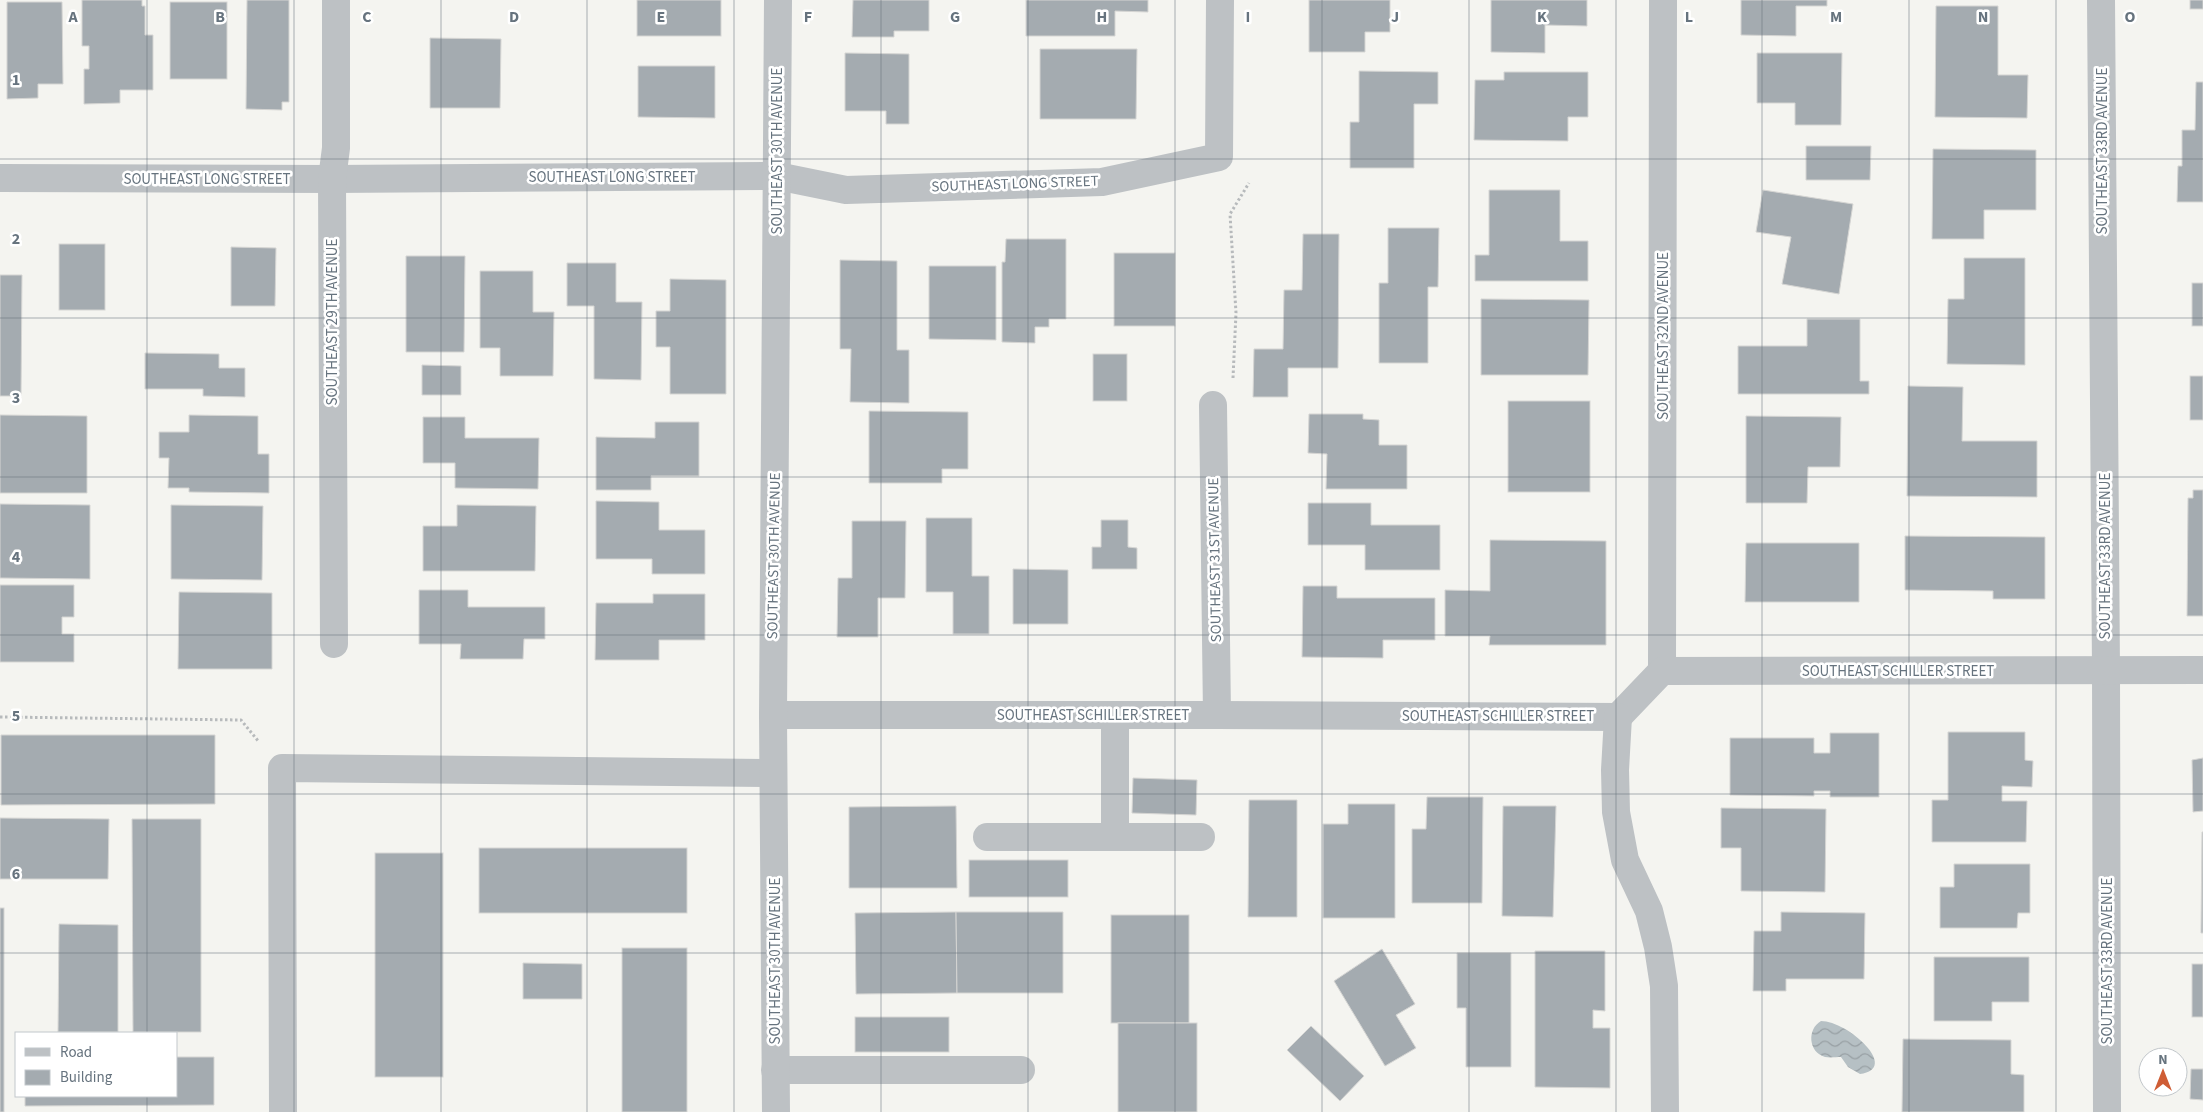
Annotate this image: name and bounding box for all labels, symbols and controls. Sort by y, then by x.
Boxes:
text: A [67,6,78,28]
text: B [215,6,225,28]
text: C [362,6,372,28]
text: D [509,6,519,28]
text: E [657,6,665,28]
text: F [804,6,812,28]
text: G [950,6,960,28]
text: H [1097,6,1107,28]
text: I [1246,6,1250,28]
text: J [1391,6,1399,28]
text: K [1537,6,1547,28]
text: L [1685,6,1693,28]
text: M [1830,6,1842,28]
text: N [1978,6,1988,28]
text: O [2125,6,2136,28]
street label: SOUTHEAST 30TH AVENUE [767,67,788,234]
street label: SOUTHEAST 33RD AVENUE [2092,68,2113,234]
text: 1 [12,69,20,91]
street label: SOUTHEAST LONG STREET [528,167,696,188]
street label: SOUTHEAST LONG STREET [123,169,291,190]
street label: SOUTHEAST LONG STREET [931,171,1099,197]
text: 2 [12,228,20,250]
street label: SOUTHEAST 29TH AVENUE [322,238,343,405]
street label: SOUTHEAST 32ND AVENUE [1653,252,1674,420]
text: 3 [12,387,20,409]
street label: SOUTHEAST 30TH AVENUE [762,472,786,640]
street label: SOUTHEAST 33RD AVENUE [2095,473,2116,639]
street label: SOUTHEAST 31ST AVENUE [1203,477,1227,643]
text: 4 [12,546,21,568]
street label: SOUTHEAST SCHILLER STREET [1802,661,1994,682]
text: 5 [12,705,20,727]
street label: SOUTHEAST SCHILLER STREET [997,705,1189,726]
street label: SOUTHEAST SCHILLER STREET [1402,706,1594,727]
text: 6 [12,863,20,885]
street label: SOUTHEAST 30TH AVENUE [765,877,786,1044]
street label: SOUTHEAST 33RD AVENUE [2097,878,2118,1044]
legend [15,1032,178,1097]
text: Road [60,1042,92,1063]
north arrow [2138,1047,2188,1097]
text: N [2158,1050,2168,1070]
text: Building [60,1067,113,1088]

